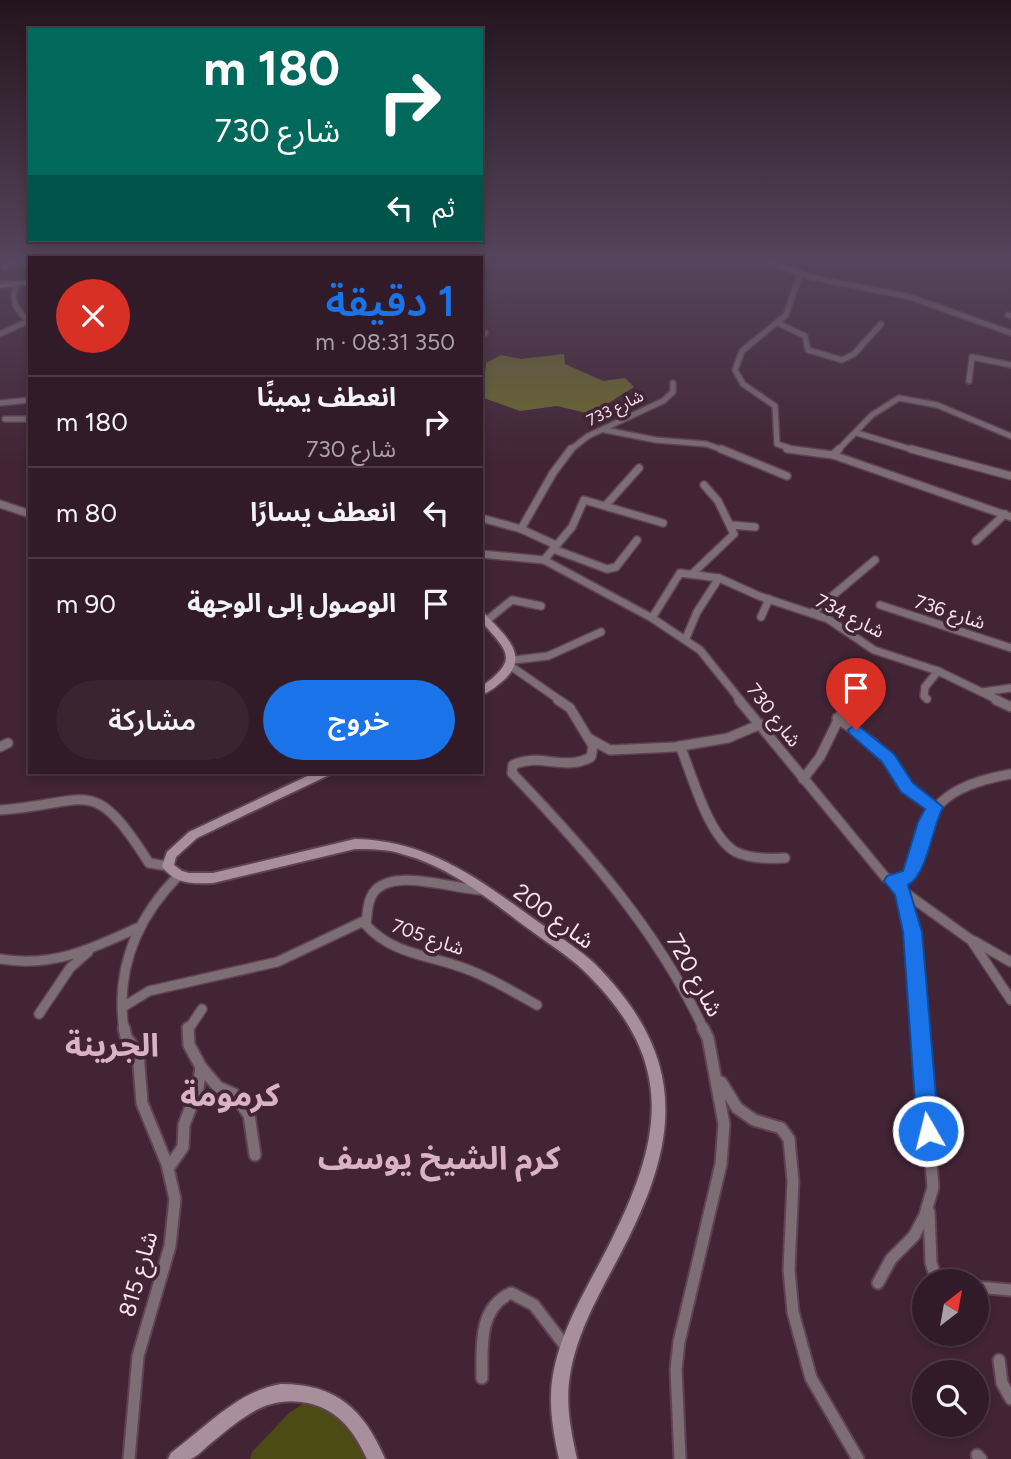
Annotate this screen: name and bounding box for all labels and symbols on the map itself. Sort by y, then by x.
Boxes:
street label: شارع 733 [583,386,648,433]
street label: شارع 734 [811,589,888,645]
street label: شارع 736 [911,590,988,636]
pin [826,658,886,730]
street label: شارع 730 [740,679,806,753]
street label: شارع 200 [506,877,600,957]
street label: شارع 705 [388,914,467,962]
street label: شارع 720 [658,929,729,1023]
district label: الجرينة [65,1026,159,1064]
district label: كرمومة [180,1076,280,1114]
position arrow [891,1094,965,1168]
district label: كرم الشيخ يوسف [318,1139,561,1183]
street label: شارع 815 [113,1228,166,1321]
north arrow [912,1269,989,1346]

